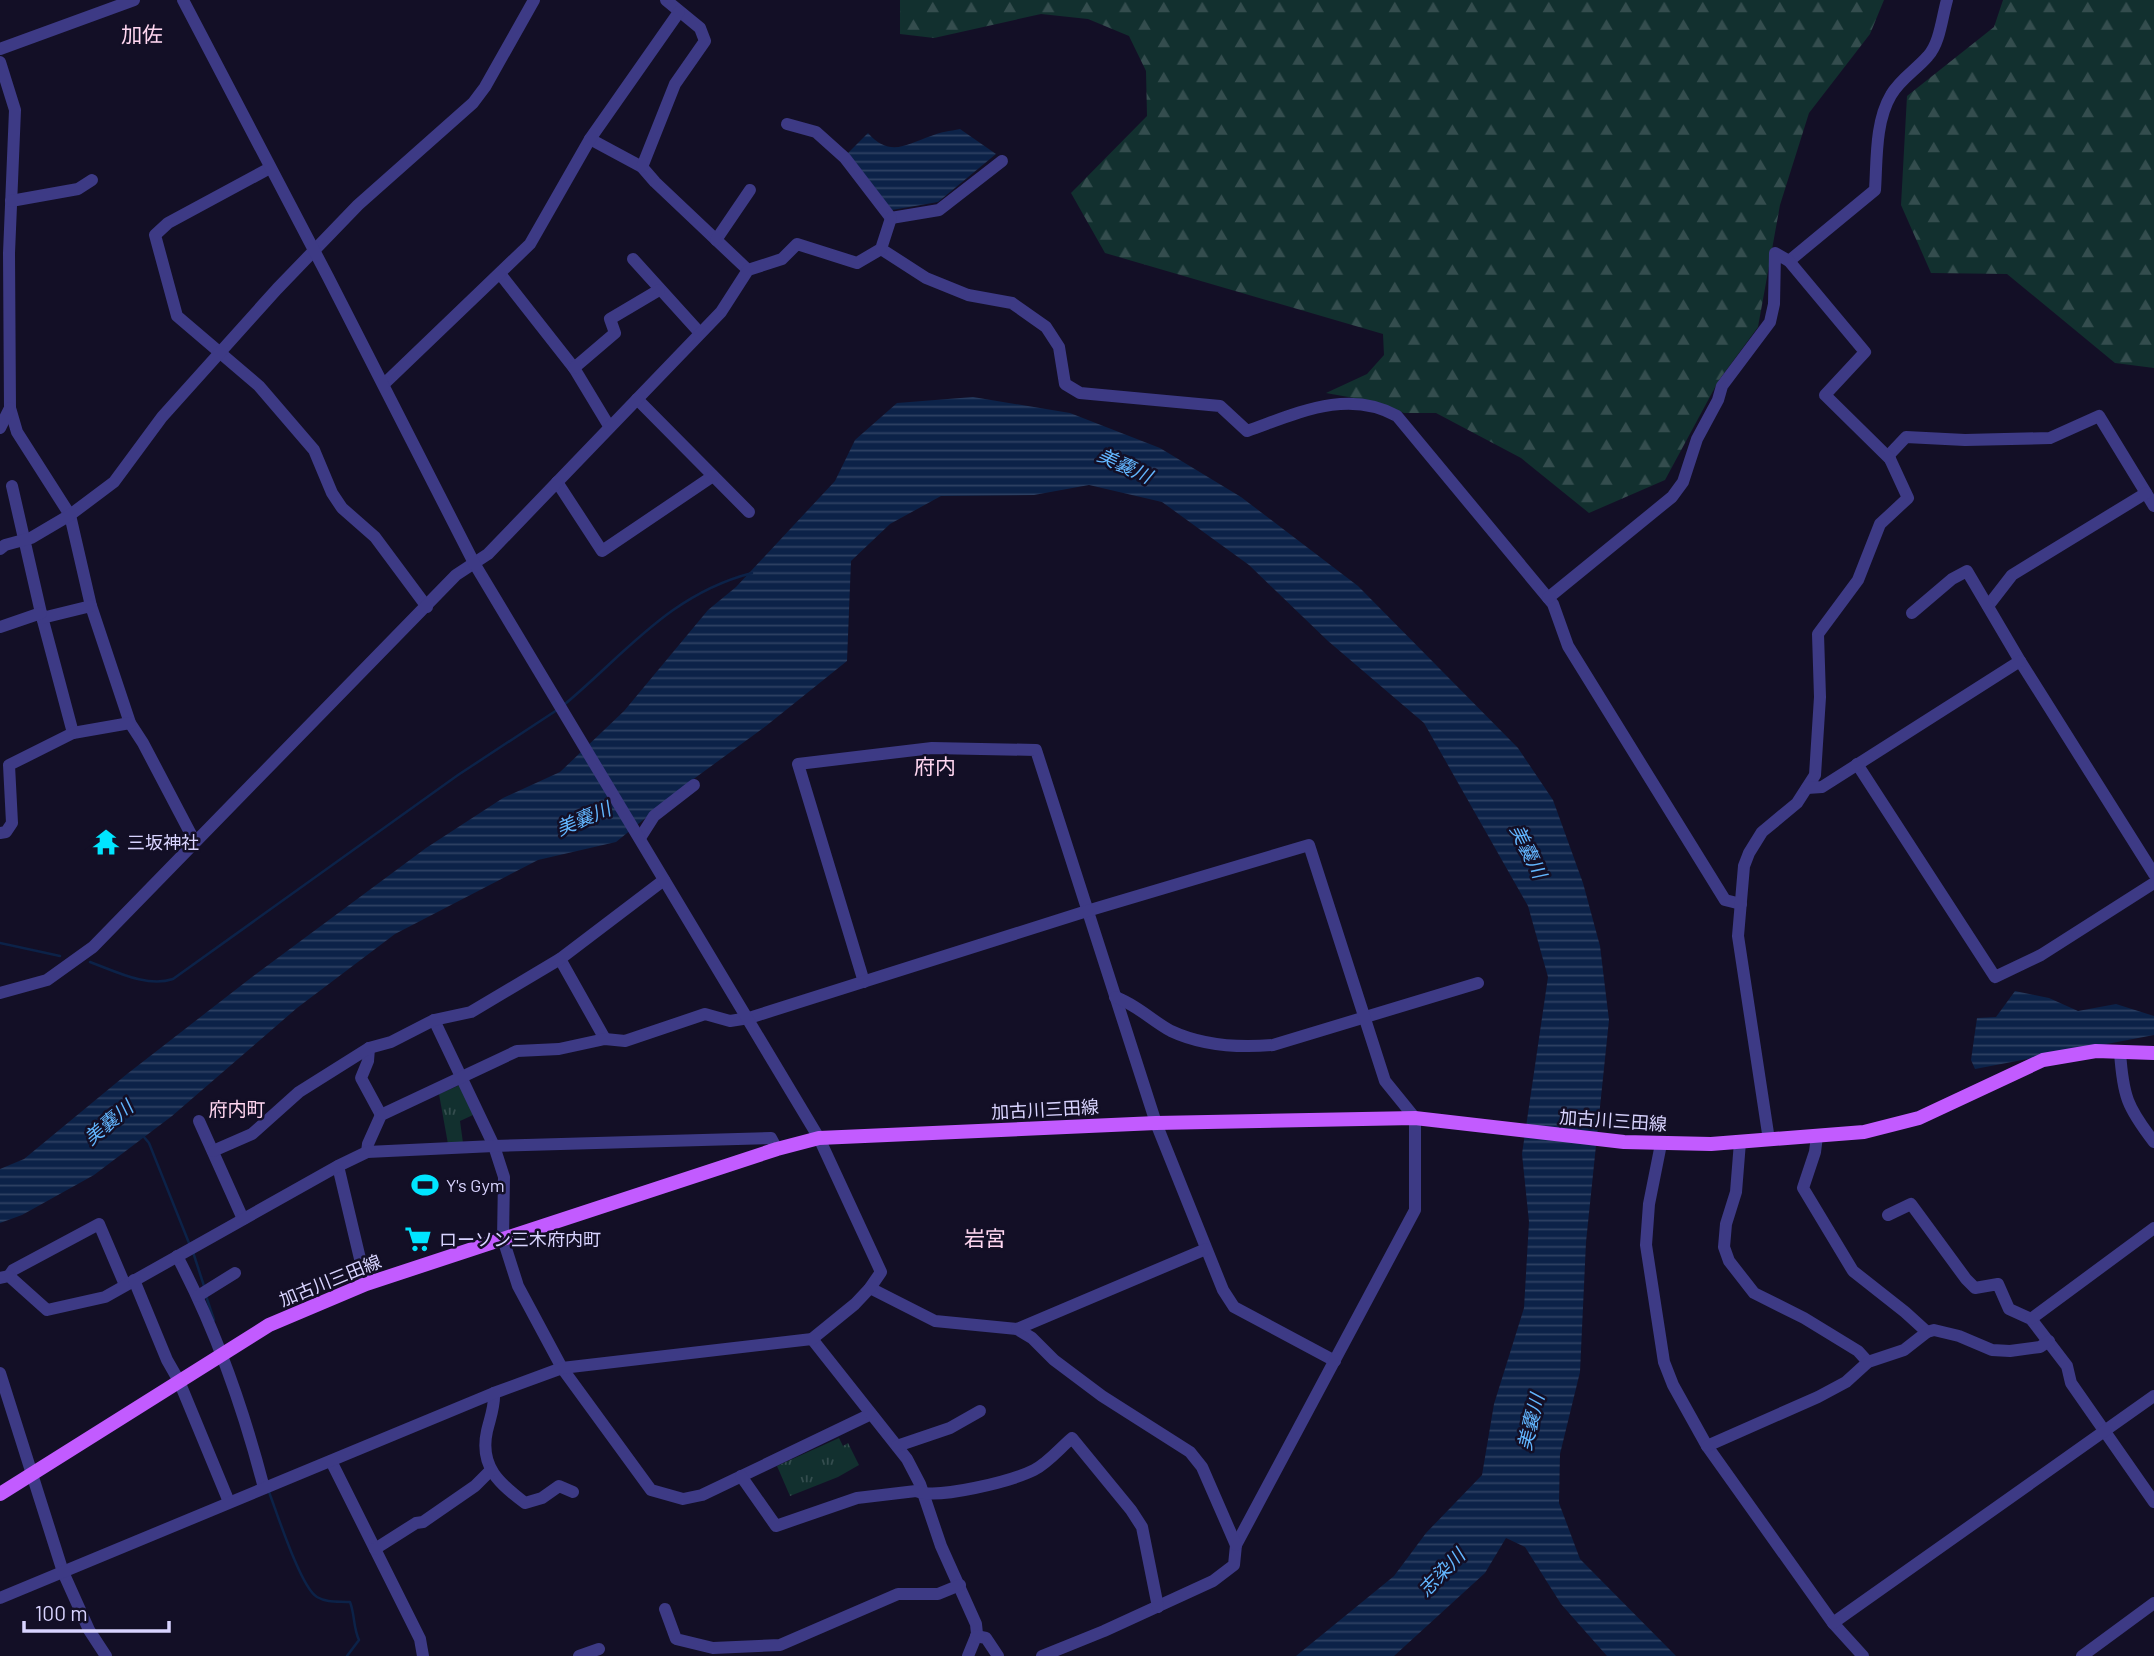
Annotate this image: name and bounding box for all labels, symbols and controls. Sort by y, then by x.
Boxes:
district label: 加佐 [121,21,163,46]
water label: 美嚢川 [1094,443,1157,488]
district label: 府内 [914,753,956,778]
water label: 美嚢川 [552,795,616,840]
water label: 美嚢川 [1506,820,1553,883]
temple icon: 三坂神社 [91,827,121,857]
place label: 三坂神社 [127,831,199,853]
water label: 美嚢川 [79,1094,139,1149]
street label: 加古川三田線 [990,1095,1100,1123]
district label: 府内町 [208,1097,266,1120]
street label: 加古川三田線 [1558,1105,1668,1135]
sports icon: Y's Gym [410,1170,440,1200]
place label: Y's Gym [446,1174,505,1196]
supermarket icon: ローソン三木府内町 [403,1224,433,1254]
district label: 岩宮 [964,1225,1006,1250]
place label: ローソン三木府内町 [439,1228,601,1250]
street label: 加古川三田線 [276,1250,384,1310]
water label: 美嚢川 [1512,1390,1549,1452]
water label: 志染川 [1413,1542,1470,1600]
scale bar [24,1590,170,1634]
text: 100 m [35,1600,88,1625]

